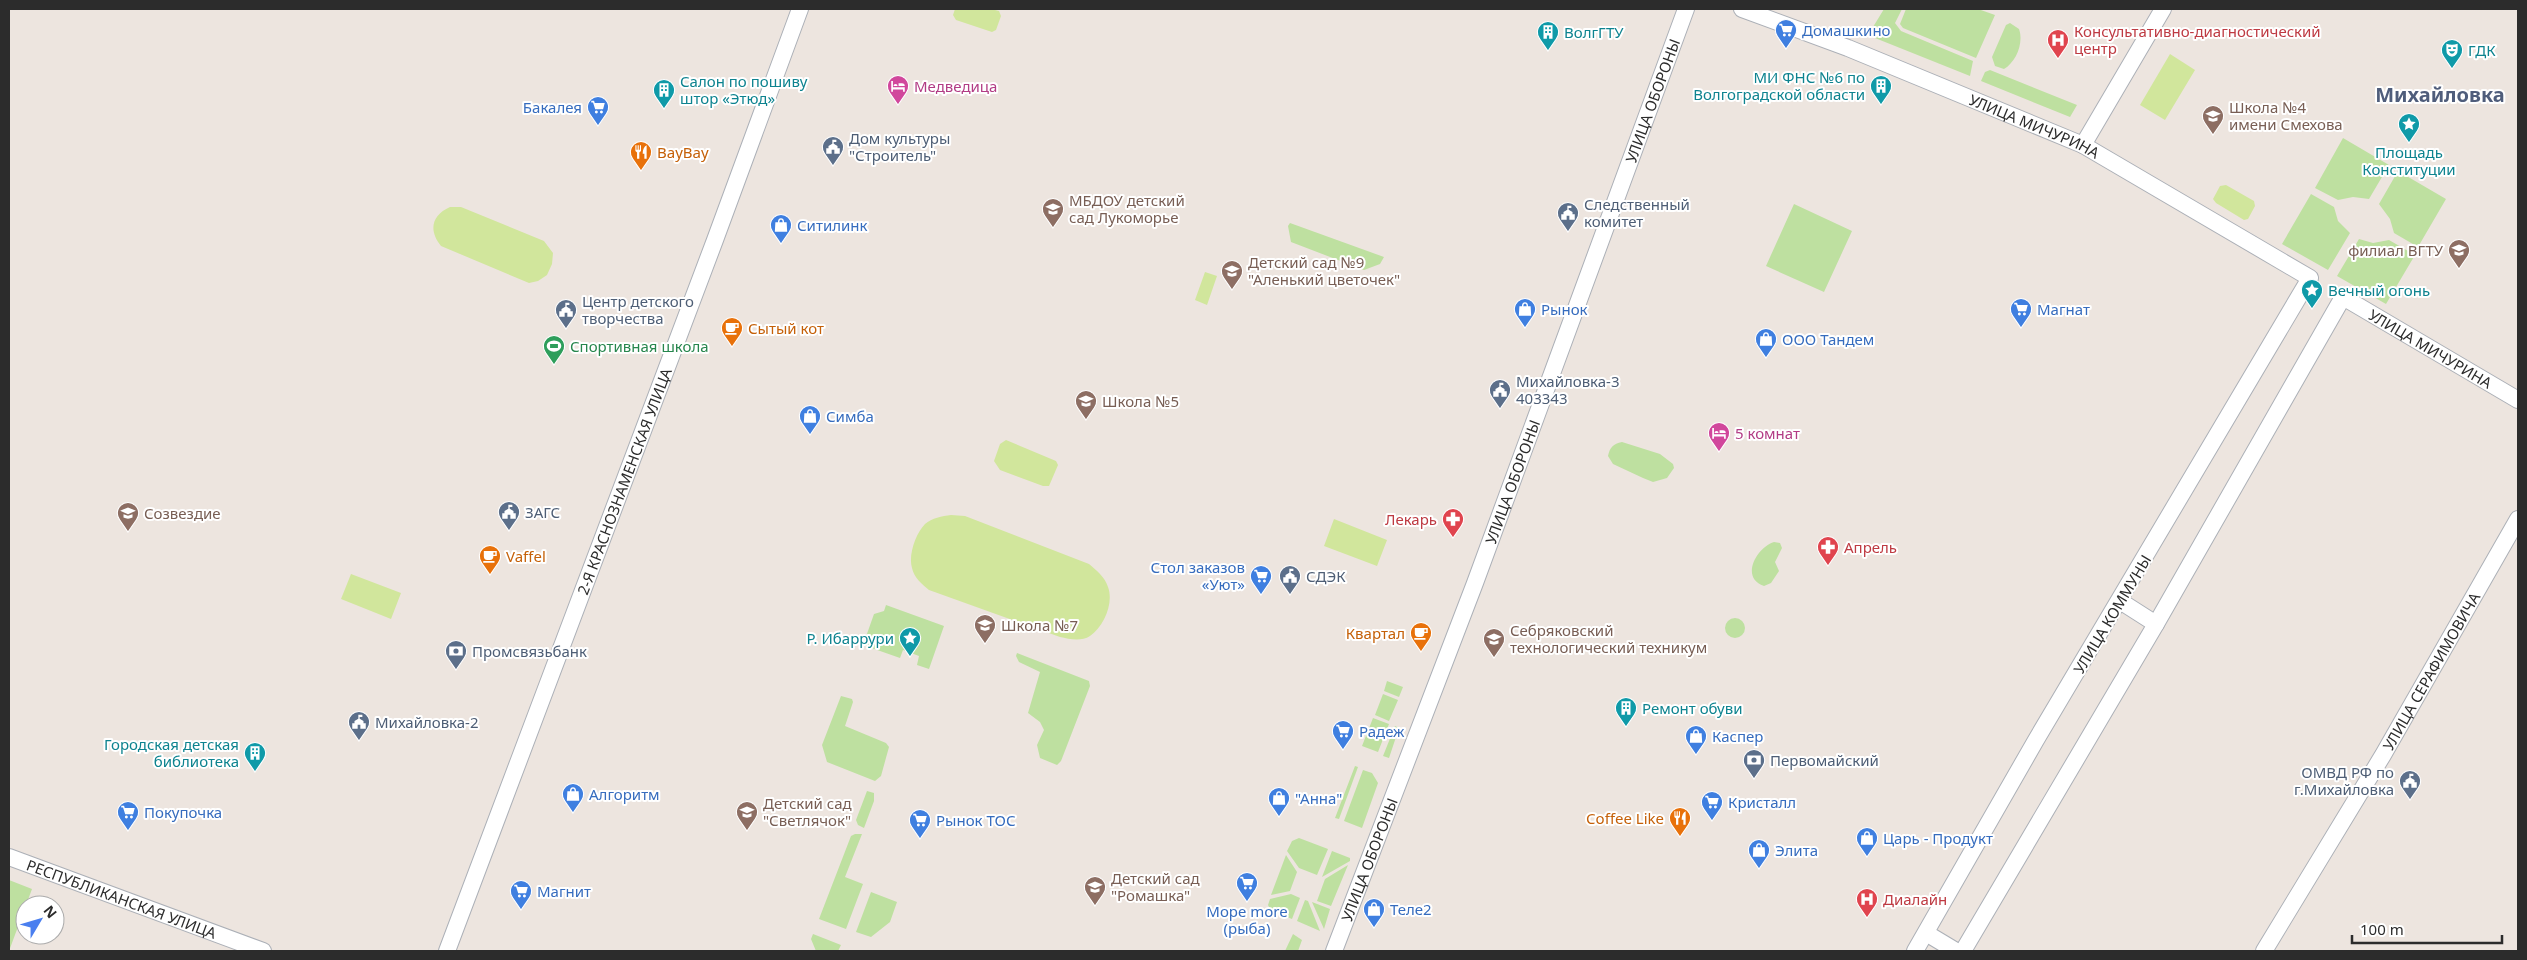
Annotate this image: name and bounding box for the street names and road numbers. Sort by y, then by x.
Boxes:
street label: УЛИЦА ОБОРОНЫ [1620,36,1684,165]
street label: УЛИЦА МИЧУРИНА [1966,89,2104,163]
street label: УЛИЦА МИЧУРИНА [2365,304,2496,393]
street label: 2-Я КРАСНОЗНАМЕНСКАЯ УЛИЦА [572,365,676,598]
street label: УЛИЦА ОБОРОНЫ [1480,417,1544,547]
street label: УЛИЦА КОММУНЫ [2069,551,2155,677]
street label: УЛИЦА СЕРАФИМОВИЧА [2378,588,2484,754]
street label: УЛИЦА ОБОРОНЫ [1336,795,1402,924]
street label: РЕСПУБЛИКАНСКАЯ УЛИЦА [24,854,220,943]

